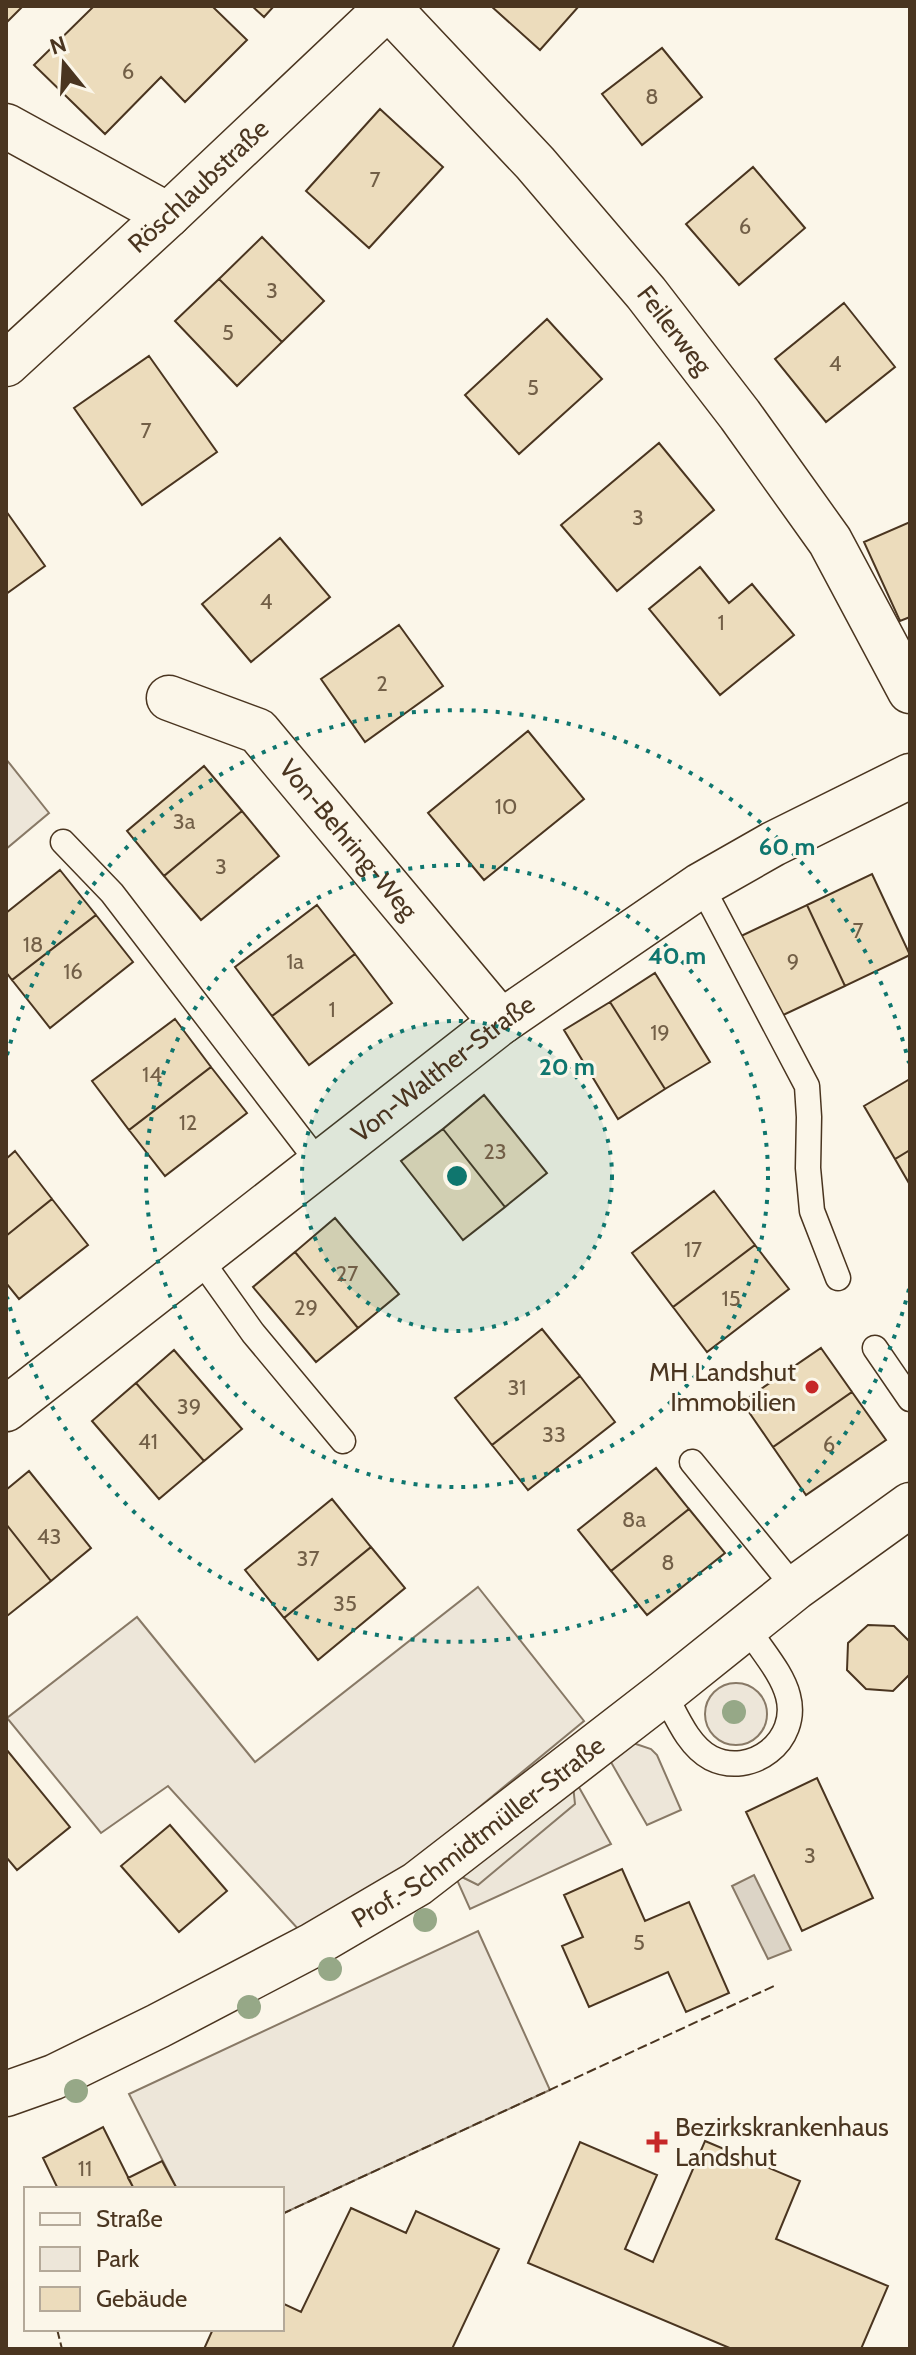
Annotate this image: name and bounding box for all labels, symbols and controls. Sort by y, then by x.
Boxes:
north arrow [24,24,104,104]
text: N [46,30,70,61]
house number: 6 [122,58,134,85]
house number: 8 [645,83,659,110]
street label: Röschlaubstraße [121,112,275,260]
house number: 7 [369,166,381,193]
house number: 6 [739,213,751,240]
house number: 3 [266,277,278,304]
street label: Feilerweg [630,279,720,382]
house number: 5 [222,319,234,346]
house number: 4 [829,350,842,377]
house number: 5 [527,374,539,401]
house number: 7 [140,417,152,444]
house number: 3 [632,504,644,531]
house number: 4 [260,588,273,615]
house number: 1 [717,609,725,636]
house number: 2 [376,670,388,697]
street label: Von-Behring-Weg [272,753,425,927]
house number: 10 [495,793,517,820]
house number: 3a [173,808,196,835]
text: 60 m [759,832,815,861]
house number: 3 [215,853,227,880]
house number: 7 [852,917,864,944]
house number: 18 [23,931,43,958]
text: 40 m [648,941,706,970]
house number: 1a [286,948,304,975]
house number: 9 [787,948,799,975]
house number: 16 [63,958,83,985]
street label: Von-Walther-Straße [345,988,541,1149]
house number: 1 [328,996,336,1023]
house number: 19 [650,1019,670,1046]
text: 20 m [539,1052,595,1081]
house number: 14 [142,1061,162,1088]
house number: 12 [179,1109,197,1136]
house number: 23 [483,1138,507,1165]
centre of rings [443,1162,471,1190]
house number: 17 [684,1236,702,1263]
house number: 27 [336,1260,358,1287]
house number: 15 [721,1285,741,1312]
house number: 29 [294,1294,318,1321]
place label: MH Landshut Immobilien [649,1356,796,1418]
house number: 31 [507,1374,527,1401]
marker: MH Landshut Immobilien [803,1378,821,1396]
house number: 39 [177,1393,201,1420]
house number: 33 [542,1421,566,1448]
house number: 41 [138,1428,158,1455]
house number: 6 [823,1431,835,1458]
house number: 8a [622,1506,646,1533]
house number: 43 [37,1523,61,1550]
house number: 37 [297,1545,319,1572]
house number: 8 [661,1549,675,1576]
house number: 35 [333,1590,357,1617]
street label: Prof.-Schmidtmüller-Straße [346,1729,611,1935]
house number: 3 [804,1842,816,1869]
house number: 5 [633,1929,645,1956]
place label: Bezirkskrankenhaus Landshut [675,2111,889,2173]
marker: Bezirkskrankenhaus Landshut [646,2131,668,2153]
house number: 11 [78,2155,92,2182]
legend [24,2187,284,2331]
text: Straße [96,2204,163,2233]
text: Park [96,2244,139,2273]
text: Gebäude [96,2284,187,2313]

